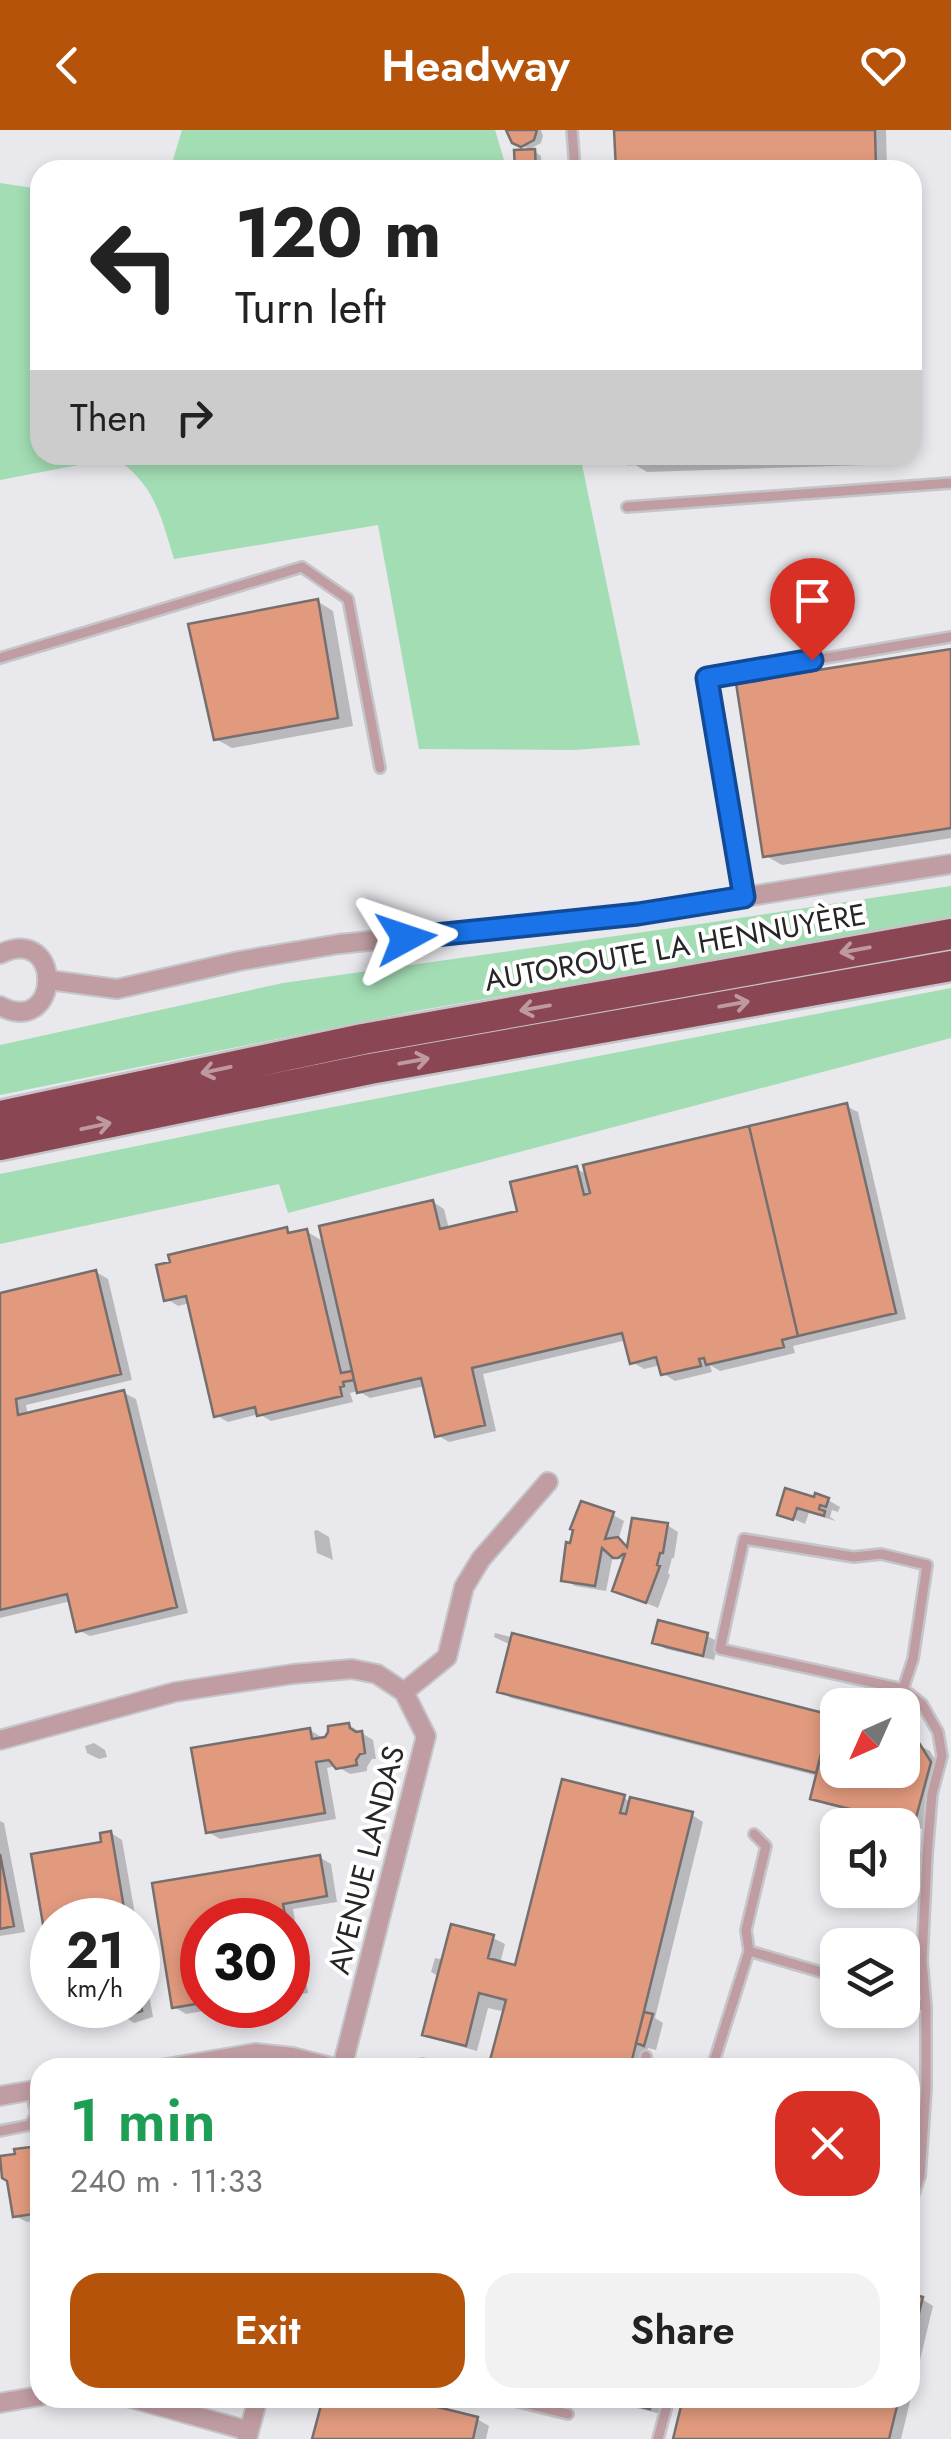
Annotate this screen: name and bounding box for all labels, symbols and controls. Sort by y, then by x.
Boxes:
text: Headway [381,33,570,98]
icon: back [40,38,95,93]
icon: heart [856,38,911,93]
text: 120 m [235,182,441,283]
icon: left [70,200,200,330]
text: Turn left [235,275,386,340]
text: Then [70,390,147,445]
icon: right [167,390,222,445]
pin [770,558,855,661]
icon: arrive [785,573,840,628]
position arrow [354,886,458,990]
street label: AUTOROUTE LA HENNUYÈRE [481,892,869,1002]
one-way arrow [839,941,872,960]
one-way arrow [717,993,749,1012]
one-way arrow [519,999,552,1018]
one-way arrow [397,1051,430,1070]
one-way arrow [201,1062,233,1080]
one-way arrow [79,1115,111,1134]
north arrow [820,1688,920,1788]
map controls [820,1688,920,2028]
street label: AVENUE LANDAS [317,1741,415,1979]
button: sound [820,1808,920,1908]
speed limit sign: 30 [180,1898,310,2028]
text: 21 [66,1914,124,1987]
button: layers [820,1928,920,2028]
text: km/h [67,1970,123,2006]
text: 1 min [70,2077,216,2164]
button: close [775,2091,880,2196]
text: 240 m · 11:33 [70,2158,263,2204]
button: Exit [70,2273,465,2388]
button: Share [485,2273,880,2388]

